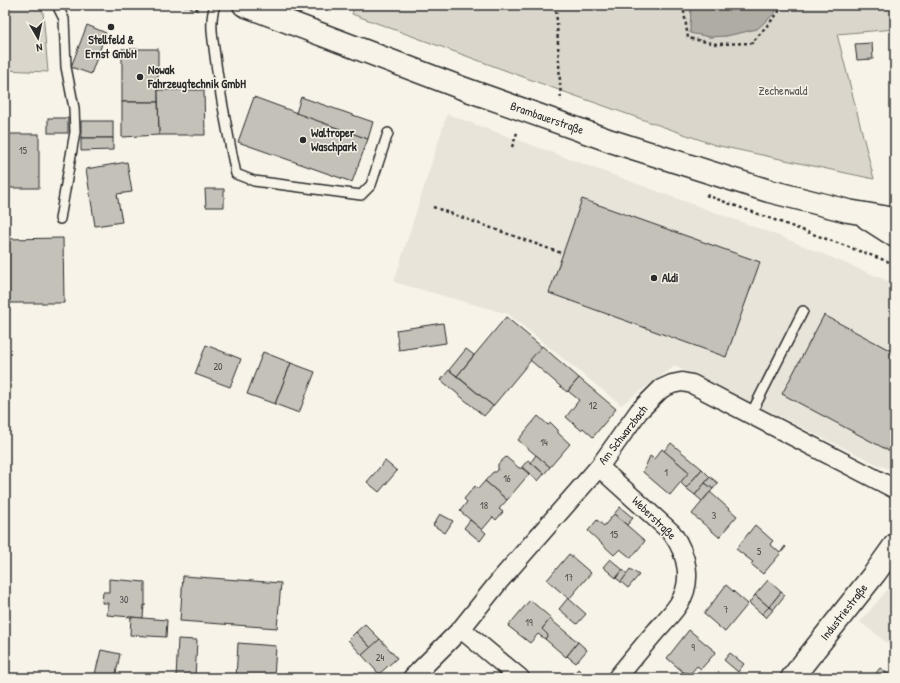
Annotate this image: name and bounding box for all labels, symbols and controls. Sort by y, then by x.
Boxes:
north arrow [18,18,58,58]
marker: Stellfeld & Ernst GmbH [106,22,116,32]
place label: Stellfeld & Ernst GmbH [85,31,137,62]
text: N [35,41,44,55]
place label: Nowak Fahrzeugtechnik GmbH [147,61,246,93]
marker: Nowak Fahrzeugtechnik GmbH [135,72,145,82]
park label: Zechenwald [759,82,808,99]
street label: Brambauerstraße [508,97,586,138]
place label: Waltroper Waschpark [311,124,357,156]
marker: Waltroper Waschpark [298,135,308,145]
house number: 15 [19,144,28,157]
place label: Aldi [662,269,679,286]
marker: Aldi [649,273,659,283]
house number: 20 [213,360,223,373]
house number: 12 [589,399,597,412]
street label: Am Schwarzbach [594,401,651,468]
house number: 14 [540,436,548,449]
house number: 1 [664,466,668,479]
house number: 16 [503,472,511,485]
street label: Weberstraße [628,492,680,543]
house number: 18 [480,499,488,512]
house number: 3 [712,509,717,522]
house number: 15 [610,528,619,541]
house number: 5 [757,545,762,558]
house number: 17 [565,571,573,584]
street label: Industriestraße [816,580,871,644]
house number: 30 [120,593,129,606]
house number: 7 [724,603,729,616]
house number: 19 [525,616,533,629]
house number: 9 [691,641,695,654]
house number: 24 [376,651,384,664]

